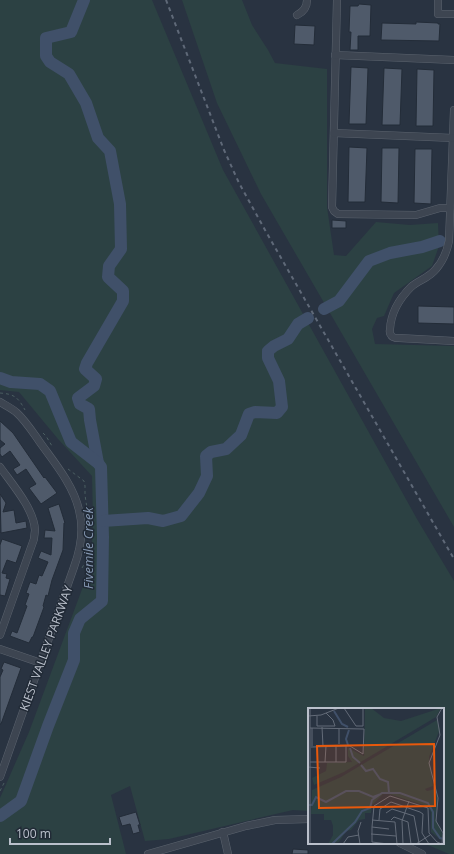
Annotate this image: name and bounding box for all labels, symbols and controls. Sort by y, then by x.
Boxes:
water label: Fivemile Creek [79,506,97,589]
street label: KIEST VALLEY PARKWAY [15,583,77,713]
inset map [308,708,444,844]
scale bar [10,820,110,846]
text: 100 m [16,825,51,842]

